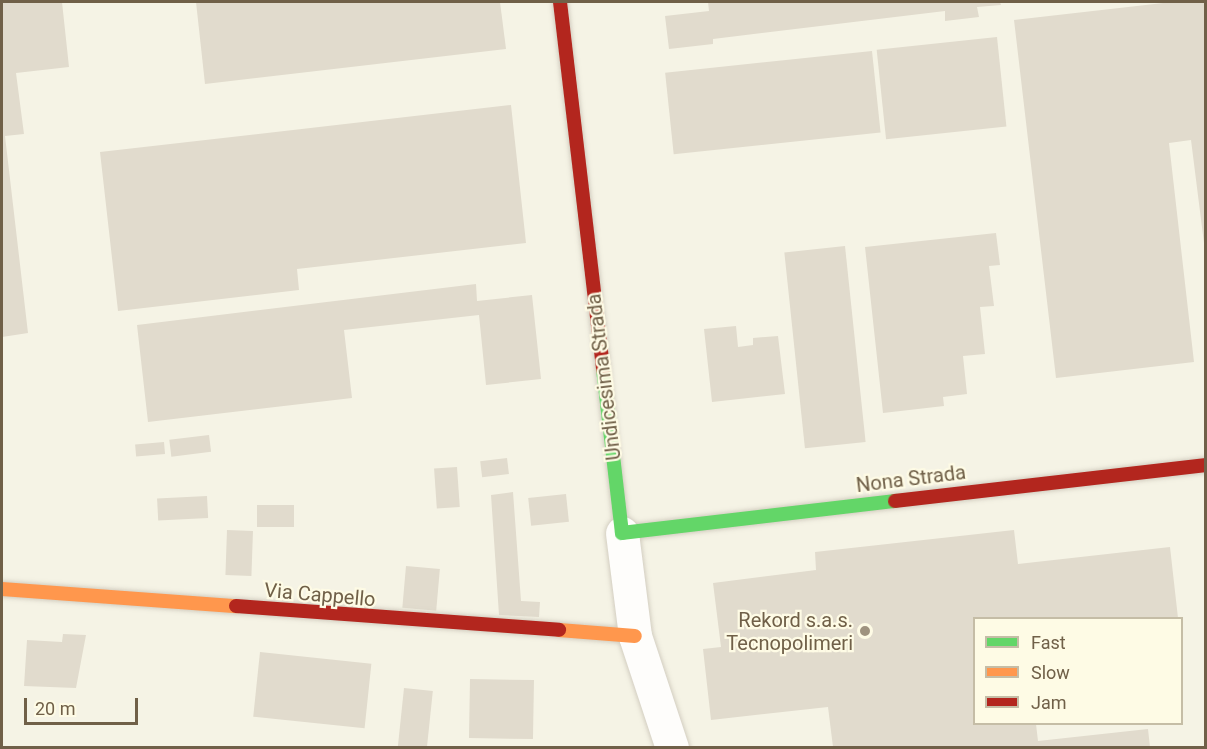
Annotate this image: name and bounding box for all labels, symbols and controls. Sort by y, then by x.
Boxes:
street label: Undicesima Strada [582,292,626,462]
street label: Nona Strada [855,460,967,498]
street label: Via Cappello [263,578,377,612]
place label: Rekord s.a.s. Tecnopolimeri [726,608,853,655]
legend [973,617,1183,725]
marker: Rekord s.a.s. Tecnopolimeri [858,624,872,638]
text: Fast [1031,632,1066,653]
text: Slow [1031,662,1070,683]
scale bar [27,686,141,724]
text: Jam [1031,692,1067,713]
text: 20 m [35,698,75,719]

